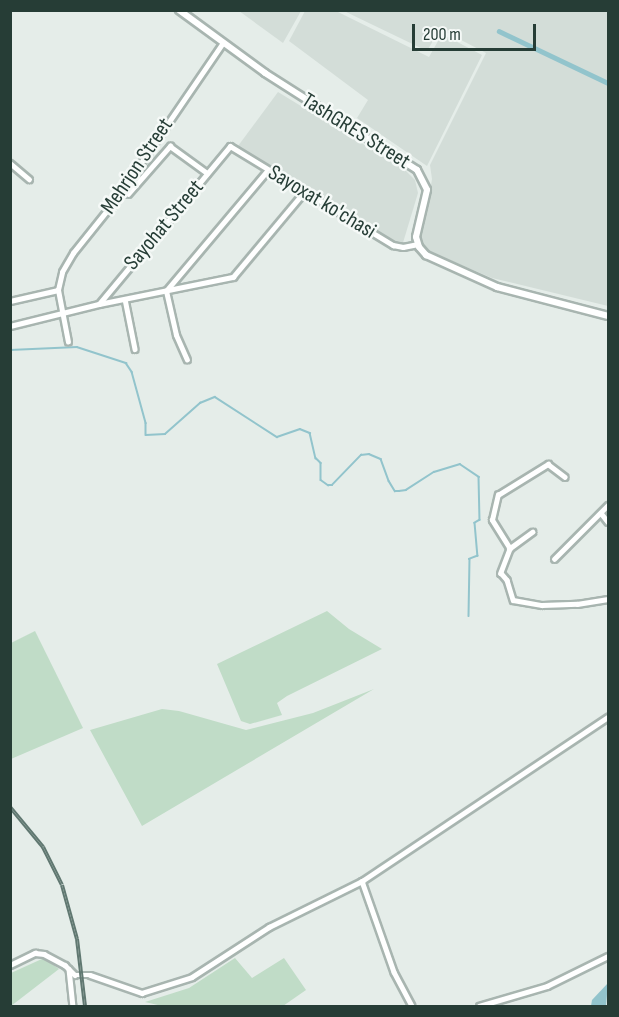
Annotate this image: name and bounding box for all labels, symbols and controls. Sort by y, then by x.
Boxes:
scale bar [415,12,540,50]
text: 200 m [423,24,461,45]
street label: TashGRES Street [297,87,415,175]
street label: Mehrjon Street [95,113,179,219]
street label: Sayoxat ko'chasi [263,160,381,244]
street label: Sayohat Street [119,175,209,275]

